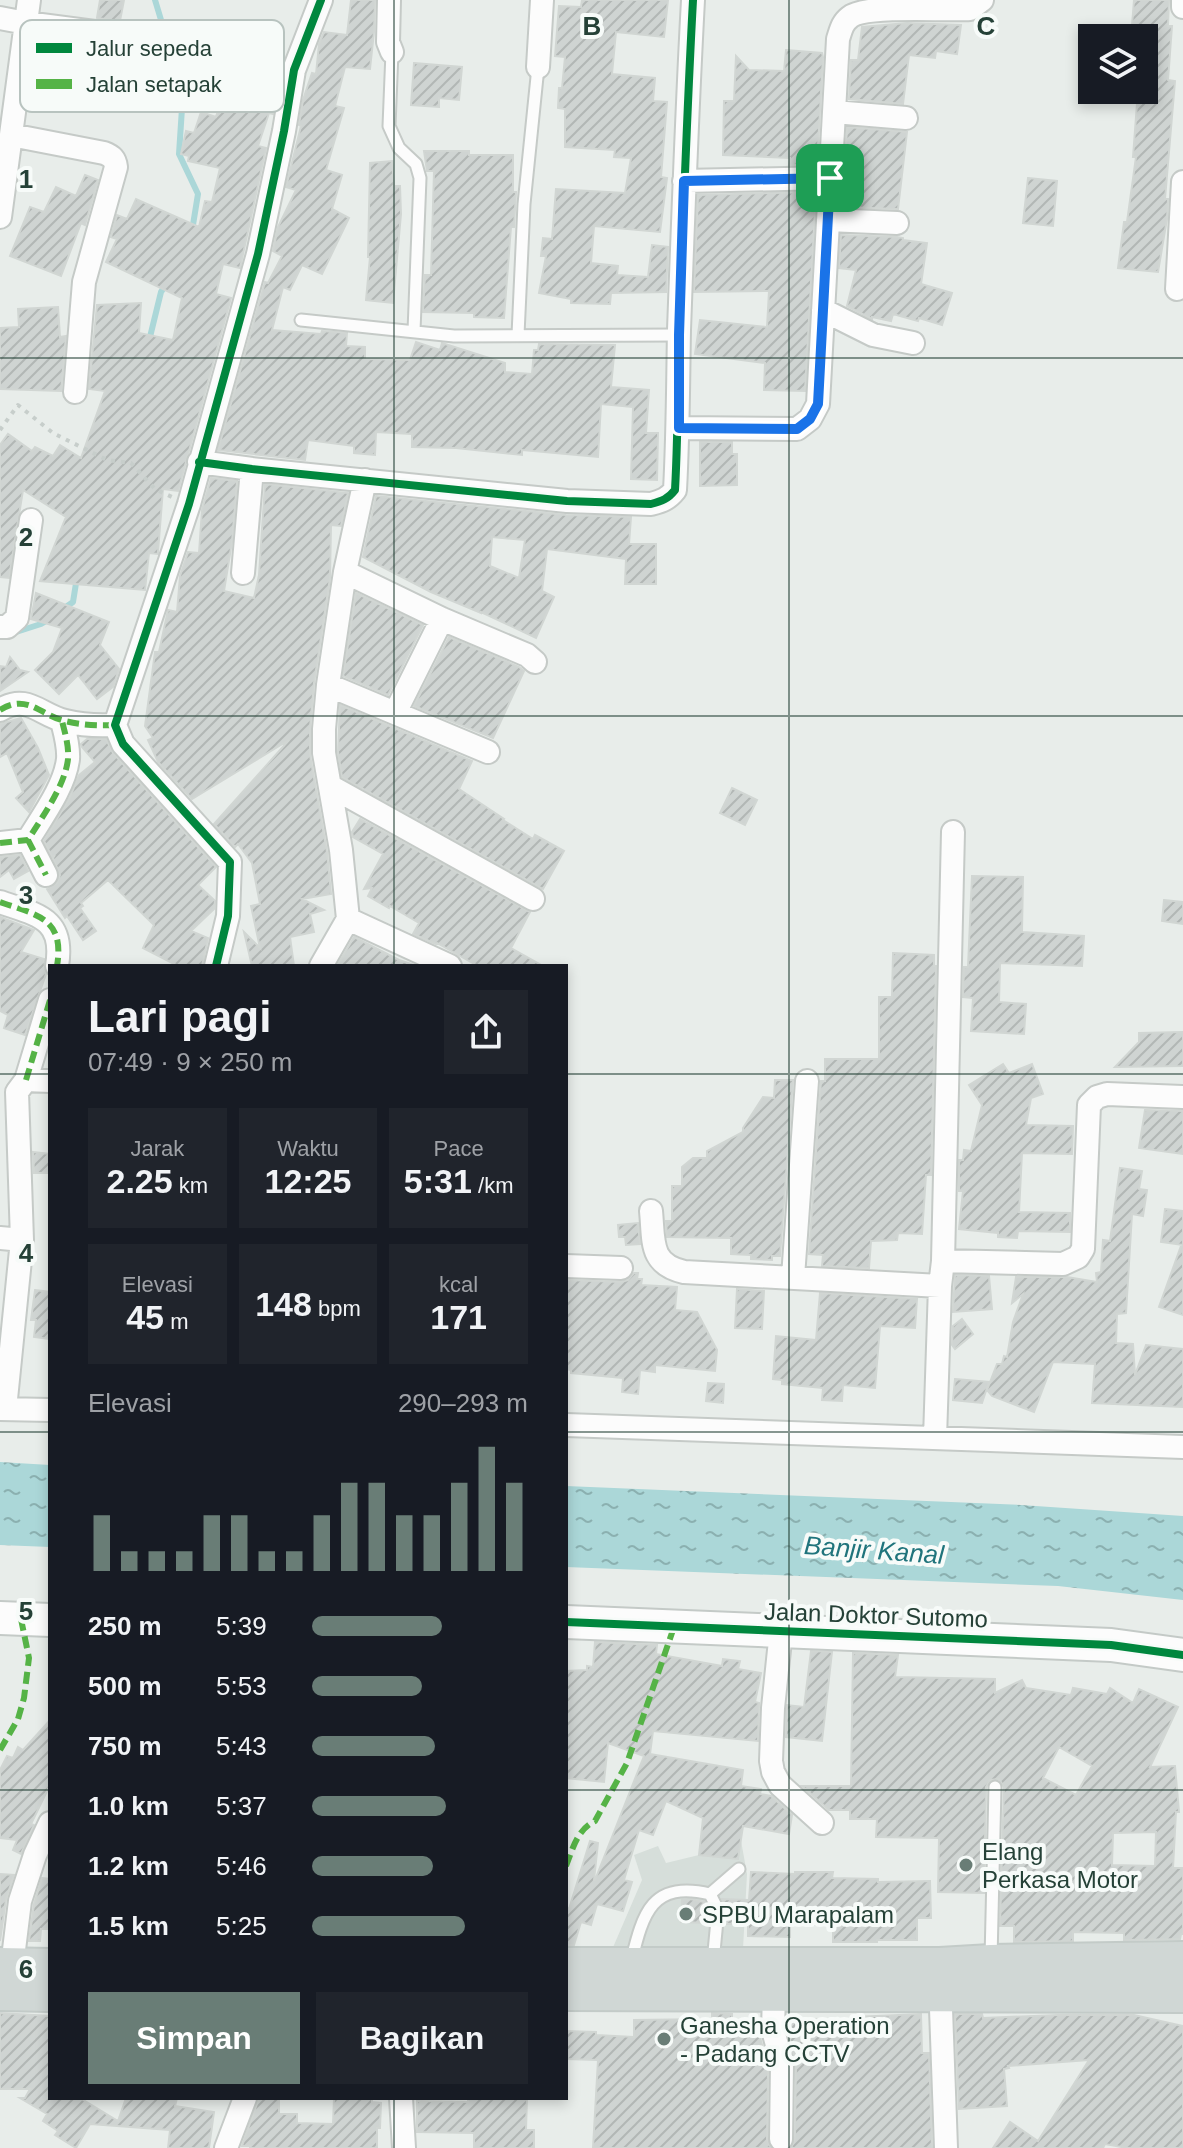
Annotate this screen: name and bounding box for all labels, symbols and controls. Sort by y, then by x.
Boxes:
text: B [583,11,601,41]
text: C [977,11,996,41]
legend [20,20,284,112]
map controls [1078,24,1158,104]
button: layers [1078,24,1158,104]
text: Jalur sepeda [86,36,213,61]
text: Jalan setapak [86,72,223,97]
pin [796,144,864,212]
icon: arrive [808,156,852,200]
text: 1 [19,164,33,194]
text: 2 [19,522,33,552]
text: 3 [19,880,33,910]
button: share [444,990,528,1074]
text: Lari pagi [88,992,271,1041]
text: 07:49 · 9 × 250 m [88,1047,293,1077]
text: Jarak [130,1136,184,1161]
text: Waktu [277,1136,339,1161]
text: Pace [434,1136,484,1161]
text: 2.25 [107,1162,173,1200]
text: 12:25 [265,1162,351,1200]
text: 5:31 [404,1162,472,1200]
text: km [173,1173,208,1198]
text: /km [472,1173,513,1198]
text: 4 [19,1238,34,1268]
text: Elevasi [122,1272,193,1297]
text: kcal [439,1272,478,1297]
text: 148 [255,1285,312,1323]
text: bpm [312,1296,361,1321]
text: 45 [126,1298,164,1336]
text: 171 [430,1298,487,1336]
text: m [164,1309,188,1334]
text: Elevasi [88,1388,172,1418]
text: 290–293 m [398,1388,528,1418]
water label: Banjir Kanal [803,1530,946,1570]
text: 5 [19,1596,33,1626]
street label: Jalan Doktor Sutomo [764,1598,988,1632]
text: 250 m [88,1611,162,1641]
text: 5:39 [216,1611,267,1641]
text: 500 m [88,1671,162,1701]
text: 5:53 [216,1671,267,1701]
text: 750 m [88,1731,162,1761]
text: 5:43 [216,1731,267,1761]
text: 1.0 km [88,1791,169,1821]
text: 5:37 [216,1791,267,1821]
place label: Elang Perkasa Motor [982,1838,1138,1893]
text: 1.2 km [88,1851,169,1881]
text: 5:46 [216,1851,267,1881]
marker: Elang Perkasa Motor [957,1856,975,1874]
place label: SPBU Marapalam [702,1901,894,1928]
marker: SPBU Marapalam [677,1905,695,1923]
text: 1.5 km [88,1911,169,1941]
text: 5:25 [216,1911,267,1941]
text: 6 [19,1954,33,1984]
button: Simpan [88,1992,300,2084]
button: Bagikan [316,1992,528,2084]
place label: Ganesha Operation - Padang CCTV [680,2012,889,2067]
marker: Ganesha Operation - Padang CCTV [655,2030,673,2048]

